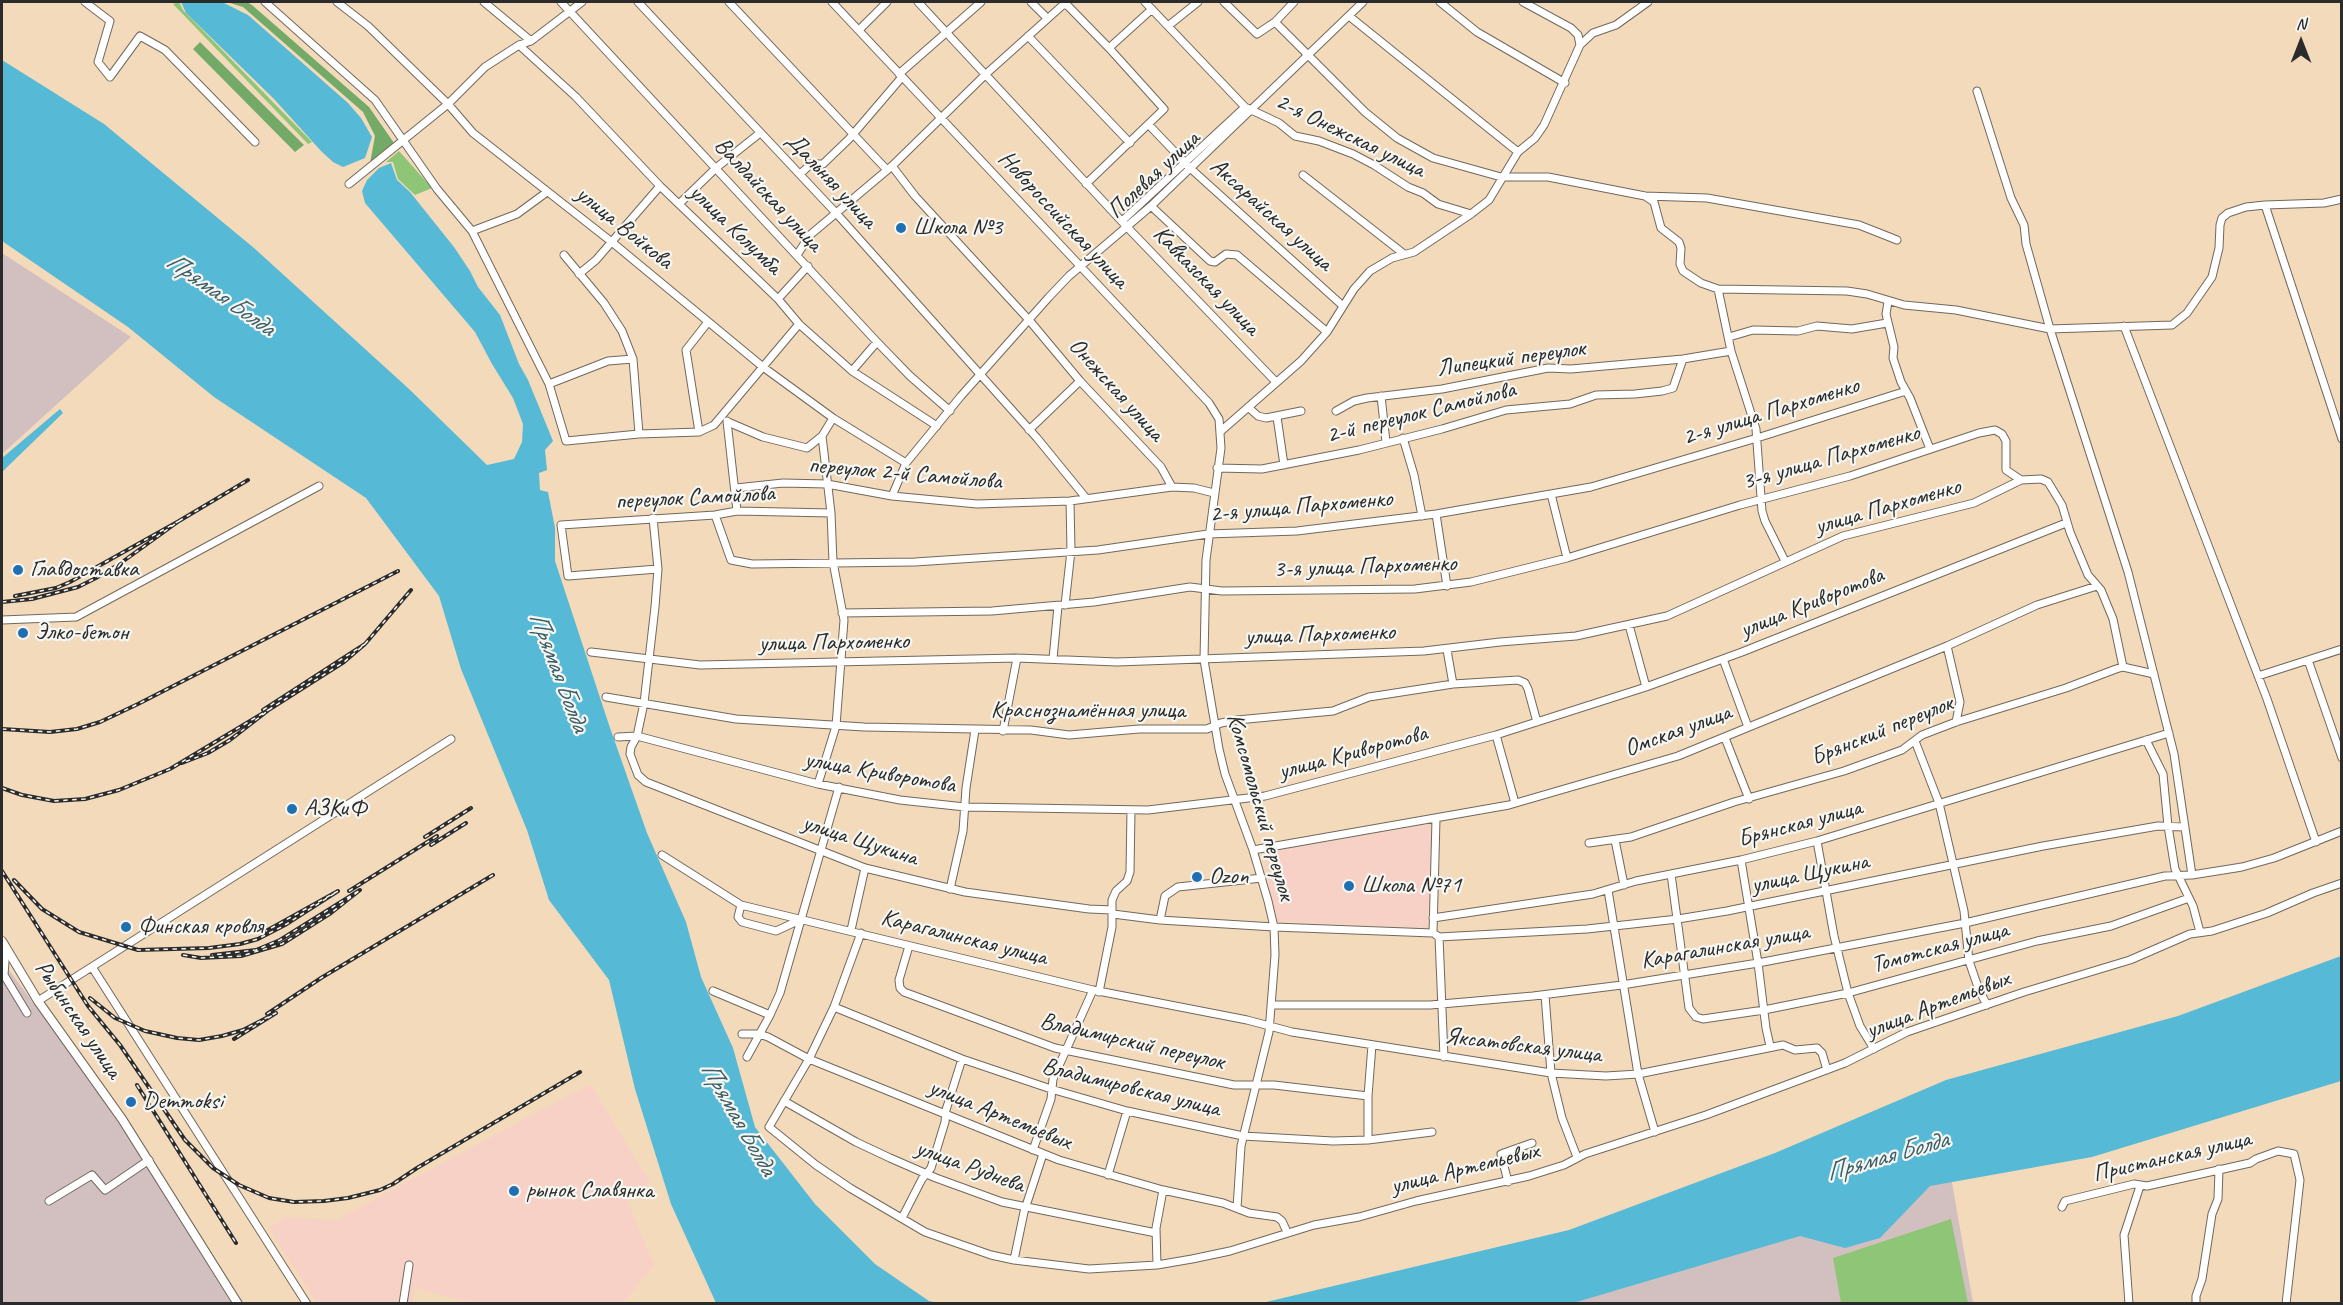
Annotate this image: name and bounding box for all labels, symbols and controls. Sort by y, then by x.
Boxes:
north arrow [2271,12,2331,72]
text: N [2296,14,2306,34]
street label: 2-я Онежская улица [1271,87,1429,185]
street label: Полевая улица [1102,125,1206,225]
street label: Дальняя улица [779,127,883,235]
street label: Валдайская улица [708,132,828,258]
street label: Новороссийская улица [992,145,1134,295]
street label: Аксарайская улица [1204,152,1338,278]
street label: улица Колумба [683,179,787,281]
street label: улица Войкова [570,180,678,276]
place label: Школа №3 [913,214,1002,242]
street label: Кавказская улица [1146,220,1266,342]
marker: Школа №3 [894,221,908,235]
water label: Прямая Болда [160,246,280,344]
street label: Онежская улица [1062,332,1170,448]
street label: Липецкий переулок [1435,334,1587,384]
street label: 2-я улица Пархоменко [1679,371,1863,453]
street label: 2-й переулок Самойлова [1323,376,1519,450]
street label: 3-я улица Пархоменко [1739,419,1923,497]
street label: переулок 2-й Самойлова [807,451,1003,497]
street label: улица Пархоменко [1812,472,1964,542]
street label: переулок Самойлова [615,479,775,517]
street label: 2-я улица Пархоменко [1208,485,1394,529]
street label: 3-я улица Пархоменко [1273,549,1457,585]
place label: Главдоставка [30,556,138,584]
street label: улица Криворотова [1736,561,1888,645]
marker: Главдоставка [11,563,25,577]
water label: Прямая Болда [521,608,595,736]
street label: улица Пархоменко [1244,618,1396,652]
place label: Элко-бетон [35,619,128,647]
marker: Элко-бетон [16,626,30,640]
street label: улица Пархоменко [759,627,909,659]
street label: Брянский переулок [1807,689,1957,773]
street label: Краснознамённая улица [991,697,1185,725]
street label: Омская улица [1621,698,1735,764]
street label: Комсомольский переулок [1220,710,1300,904]
street label: улица Криворотова [1276,719,1430,787]
street label: улица Криворотова [802,746,958,800]
street label: Брянская улица [1735,794,1865,854]
place label: АЗКиФ [304,795,366,823]
marker: АЗКиФ [285,802,299,816]
street label: улица Щукина [799,809,921,873]
street label: улица Щукина [1749,848,1871,900]
place label: Ozon [1209,863,1248,891]
marker: Ozon [1190,870,1204,884]
place label: Школа №71 [1361,872,1461,900]
marker: Школа №71 [1342,879,1356,893]
street label: Карагалинская улица [878,903,1050,973]
place label: Финская кровля [138,913,263,941]
street label: Томотская улица [1868,916,2012,980]
street label: Карагалинская улица [1639,918,1811,976]
marker: Финская кровля [119,920,133,934]
street label: Рыбинская улица [28,956,128,1084]
street label: улица Артемьевых [1862,964,2014,1046]
street label: Владимирский переулок [1037,1007,1227,1077]
street label: Яксатовская улица [1443,1022,1603,1070]
street label: Владимировская улица [1039,1052,1223,1124]
water label: Прямая Болда [693,1057,783,1181]
street label: улица Артемьевых [924,1073,1076,1157]
place label: Demmoksi [143,1088,223,1116]
marker: Demmoksi [124,1095,138,1109]
water label: Прямая Болда [1822,1125,1952,1189]
street label: Пристанская улица [2090,1125,2254,1189]
street label: улица Руднева [912,1134,1028,1200]
street label: улица Артемьевых [1388,1137,1542,1201]
place label: рынок Славянка [526,1177,653,1205]
marker: рынок Славянка [507,1184,521,1198]

